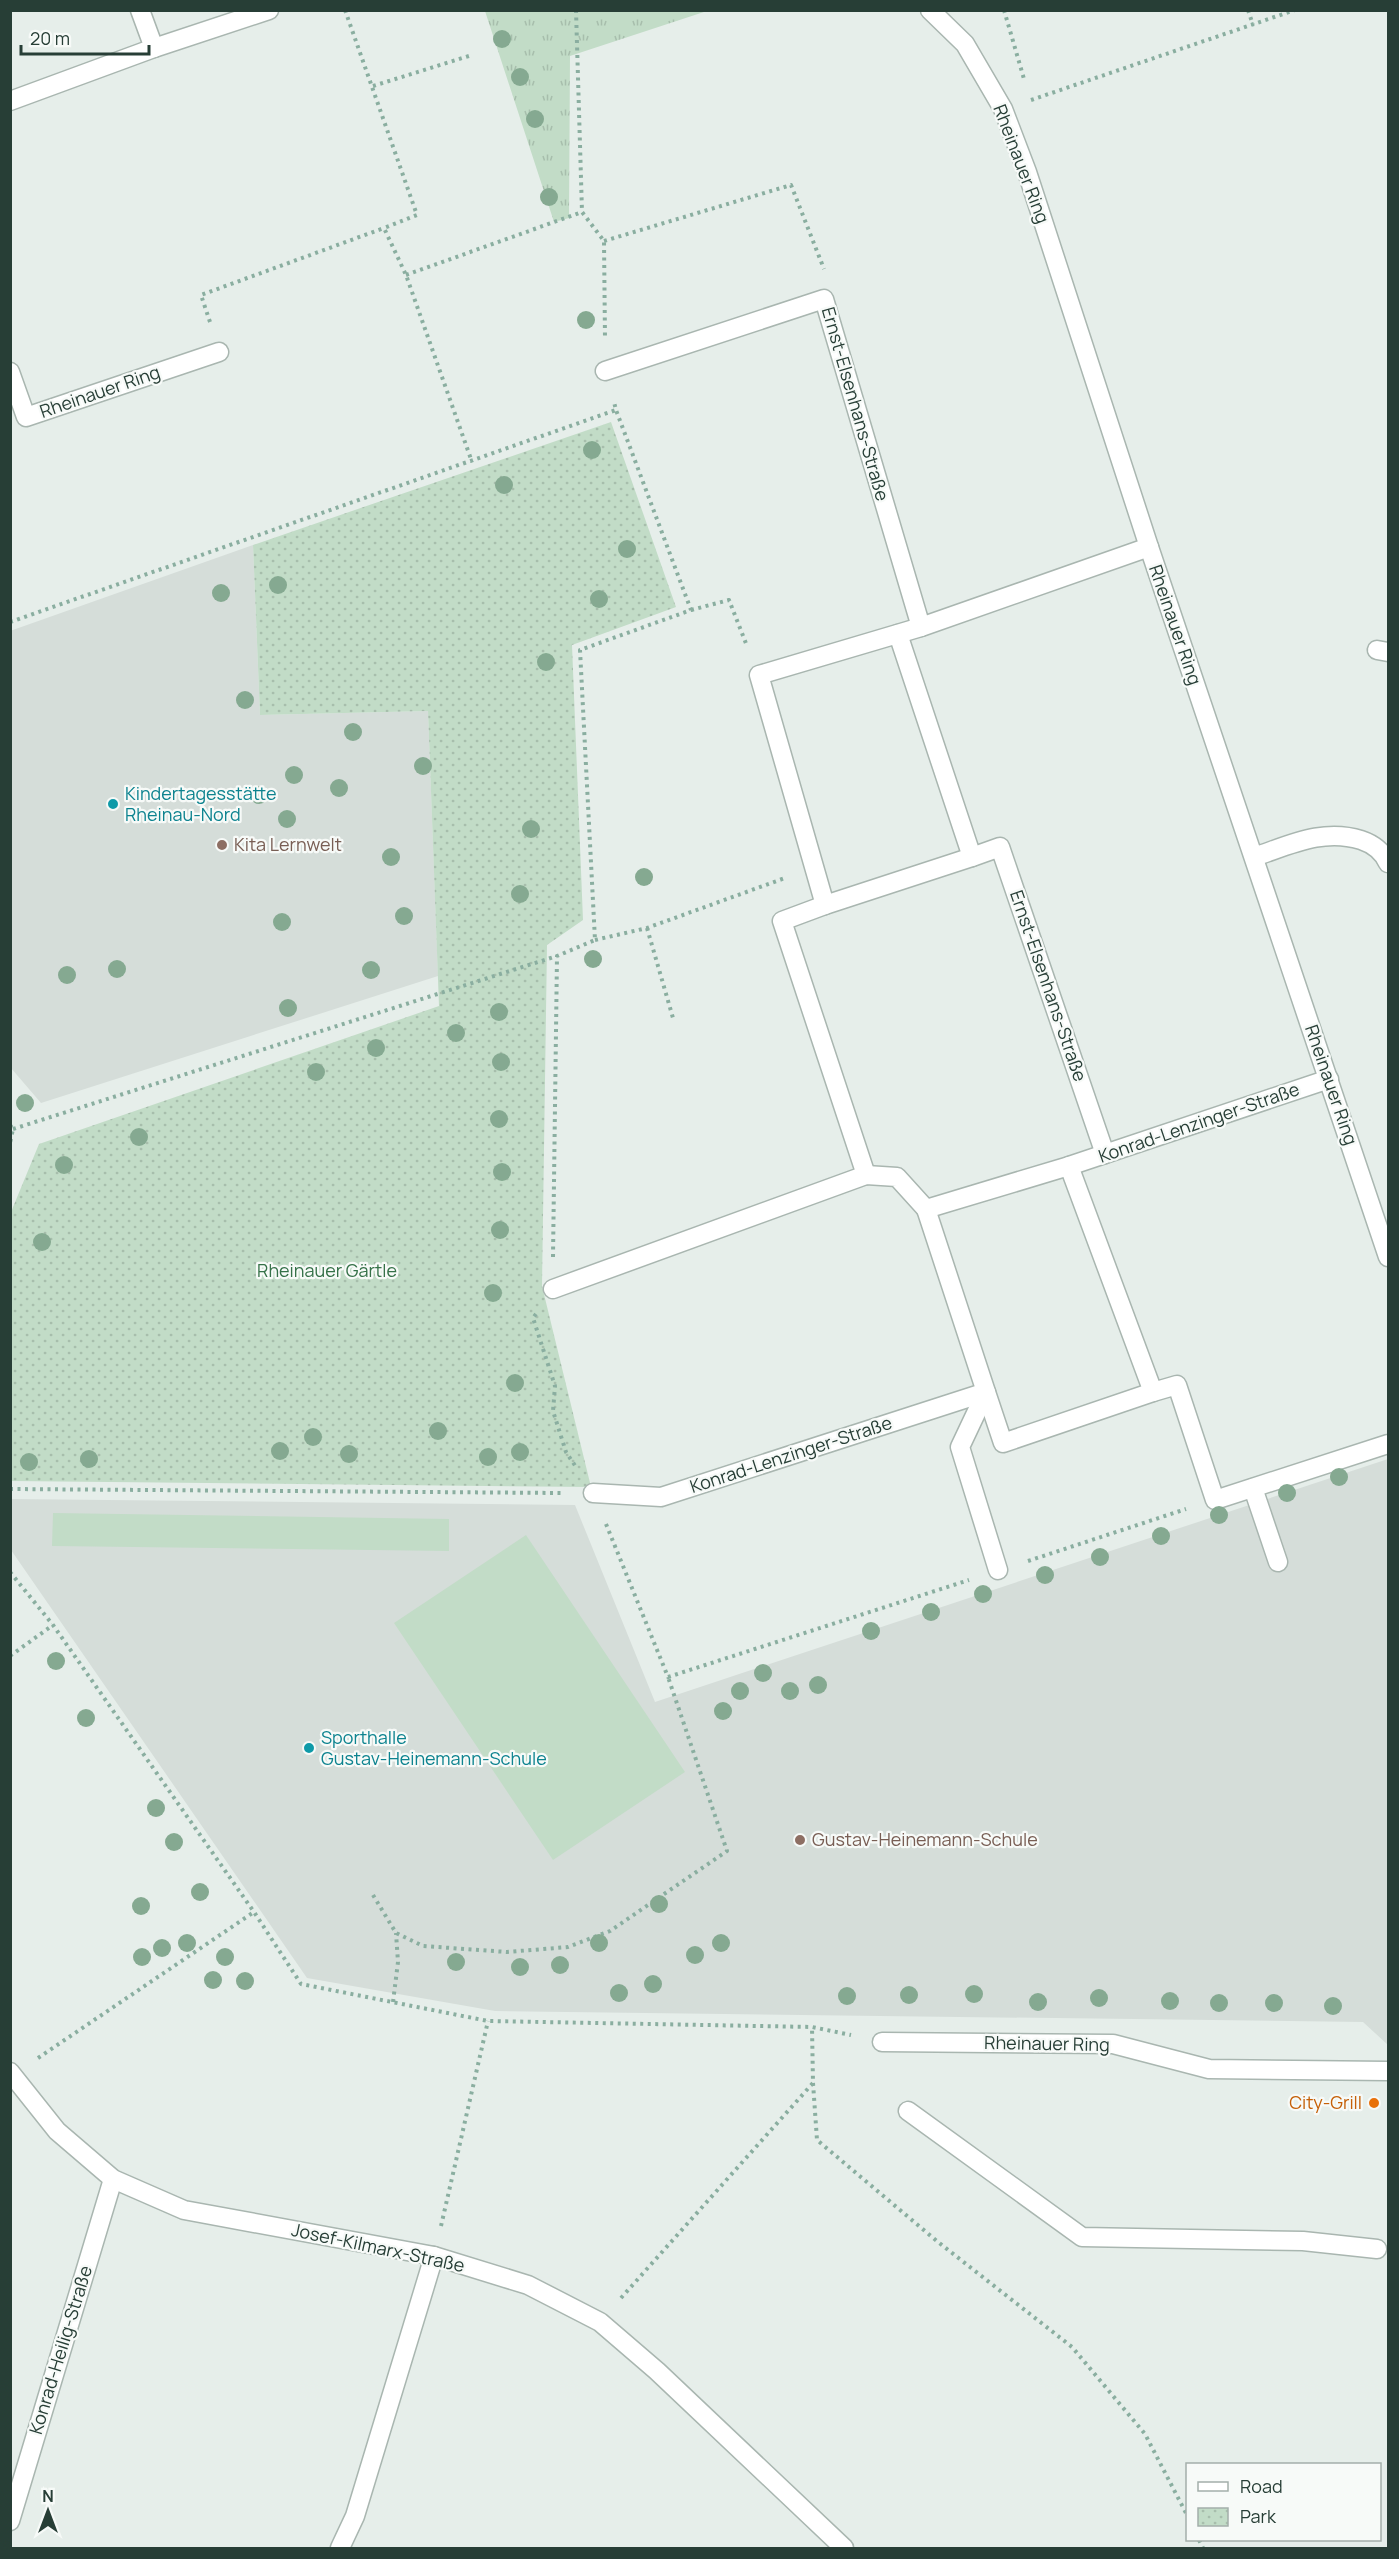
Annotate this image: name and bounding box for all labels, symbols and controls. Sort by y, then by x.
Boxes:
scale bar [21,18,148,56]
text: 20 m [30,26,70,50]
street label: Rheinauer Ring [988,101,1056,227]
street label: Ernst-Elsenhans-Straße [817,304,895,503]
street label: Rheinauer Ring [36,359,163,423]
street label: Rheinauer Ring [1144,561,1208,688]
place label: Kindertagesstätte Rheinau-Nord [125,781,277,826]
marker: Kindertagesstätte Rheinau-Nord [106,797,120,811]
place label: Kita Lernwelt [234,832,342,856]
marker: Kita Lernwelt [215,838,229,852]
street label: Ernst-Elsenhans-Straße [1005,887,1093,1084]
street label: Rheinauer Ring [1300,1021,1364,1148]
street label: Konrad-Lenzinger-Straße [1095,1076,1302,1168]
park label: Rheinauer Gärtle [257,1258,397,1282]
street label: Konrad-Lenzinger-Straße [687,1410,895,1498]
place label: Sporthalle Gustav-Heinemann-Schule [321,1725,547,1770]
marker: Sporthalle Gustav-Heinemann-Schule [302,1741,316,1755]
place label: Gustav-Heinemann-Schule [812,1827,1038,1851]
marker: Gustav-Heinemann-Schule [793,1833,807,1847]
street label: Rheinauer Ring [984,2030,1110,2056]
place label: City-Grill [1289,2090,1362,2114]
marker: City-Grill [1367,2096,1381,2110]
street label: Josef-Kilmarx-Straße [289,2217,467,2277]
street label: Konrad-Heilig-Straße [23,2262,97,2437]
legend [1186,2463,1381,2541]
text: Road [1240,2474,1283,2498]
north arrow [18,2481,78,2541]
text: N [42,2485,54,2507]
text: Park [1240,2504,1277,2528]

